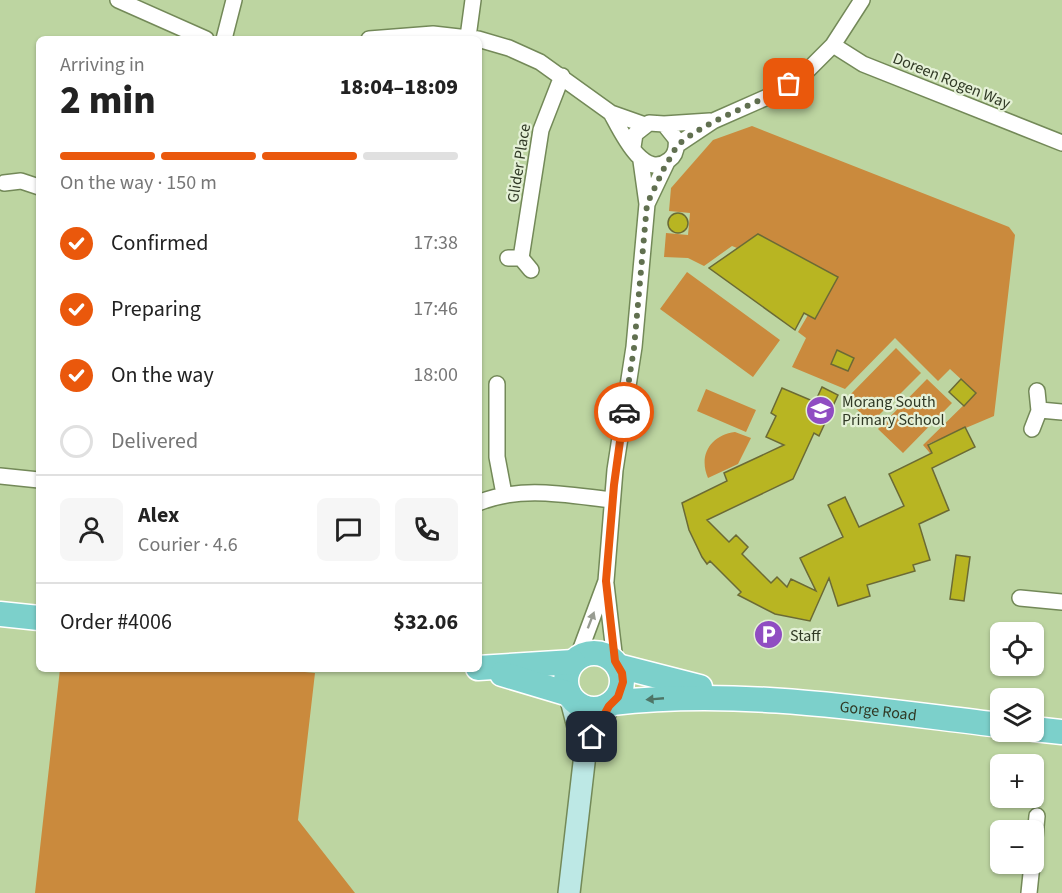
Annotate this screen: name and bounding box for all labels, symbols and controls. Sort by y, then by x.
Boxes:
street label: Doreen Rogen Way [890,47,1014,115]
text: Arriving in [60,51,145,79]
pin [763,58,814,109]
icon: bag [772,67,805,100]
text: 18:04–18:09 [340,71,458,103]
text: 2 min [60,73,156,129]
street label: Glider Place [502,122,536,204]
text: On the way · 150 m [60,169,217,197]
icon: check [60,227,93,260]
text: Confirmed [111,227,208,259]
text: 17:38 [413,229,458,257]
icon: check [60,293,93,326]
text: Preparing [111,293,201,325]
text: 17:46 [413,295,458,323]
icon: check [60,359,93,392]
text: On the way [111,359,214,391]
text: 18:00 [413,361,458,389]
courier [594,382,654,442]
place label: Morang South Primary School [842,391,944,431]
school or university icon: Morang South Primary School [805,394,837,426]
icon: car [608,396,641,429]
text: Delivered [111,425,198,457]
button: person [60,498,123,561]
button: chat [317,498,380,561]
button: phone [395,498,458,561]
text: Alex [138,499,179,531]
text: Courier · 4.6 [138,531,238,559]
text: Order #4006 [60,606,172,638]
text: $32.06 [393,606,458,638]
one-way arrow [587,611,596,629]
parking icon: Staff [753,619,785,651]
map controls [990,622,1044,874]
button: locate [990,622,1044,676]
place label: Staff [790,625,821,647]
button: layers [990,688,1044,742]
one-way arrow [646,694,665,703]
street label: Gorge Road [839,696,918,727]
pin [566,711,617,762]
icon: home [575,720,608,753]
button: + [990,754,1044,808]
button: − [990,820,1044,874]

